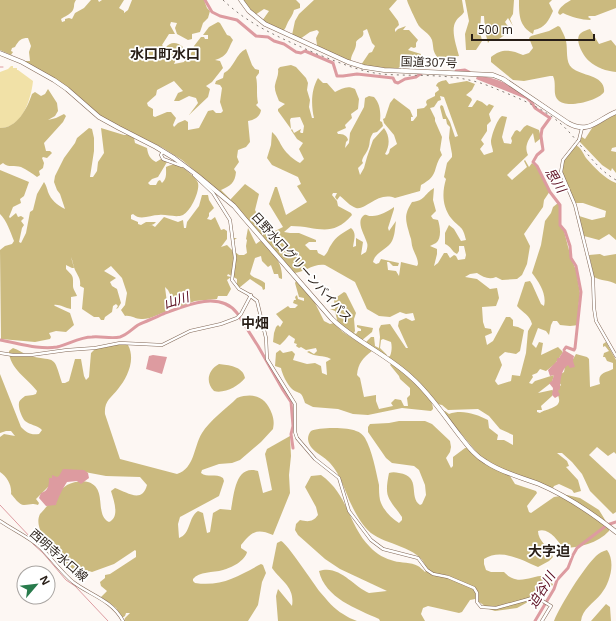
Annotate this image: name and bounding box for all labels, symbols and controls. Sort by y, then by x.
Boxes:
scale bar [472,16,594,42]
text: 500 m [478,21,513,38]
district label: 水口町水口 [130,44,200,63]
street label: 国道307号 [400,53,458,71]
water label: 思川 [541,164,572,197]
street label: 日野水口グリーンバイパス [248,208,356,326]
water label: 山川 [161,287,193,313]
district label: 中畑 [241,313,269,332]
street label: 西明寺水口線 [26,525,92,585]
district label: 大字迫 [528,541,570,560]
north arrow [16,565,56,605]
water label: 迫谷川 [523,567,560,611]
text: N [37,573,54,588]

